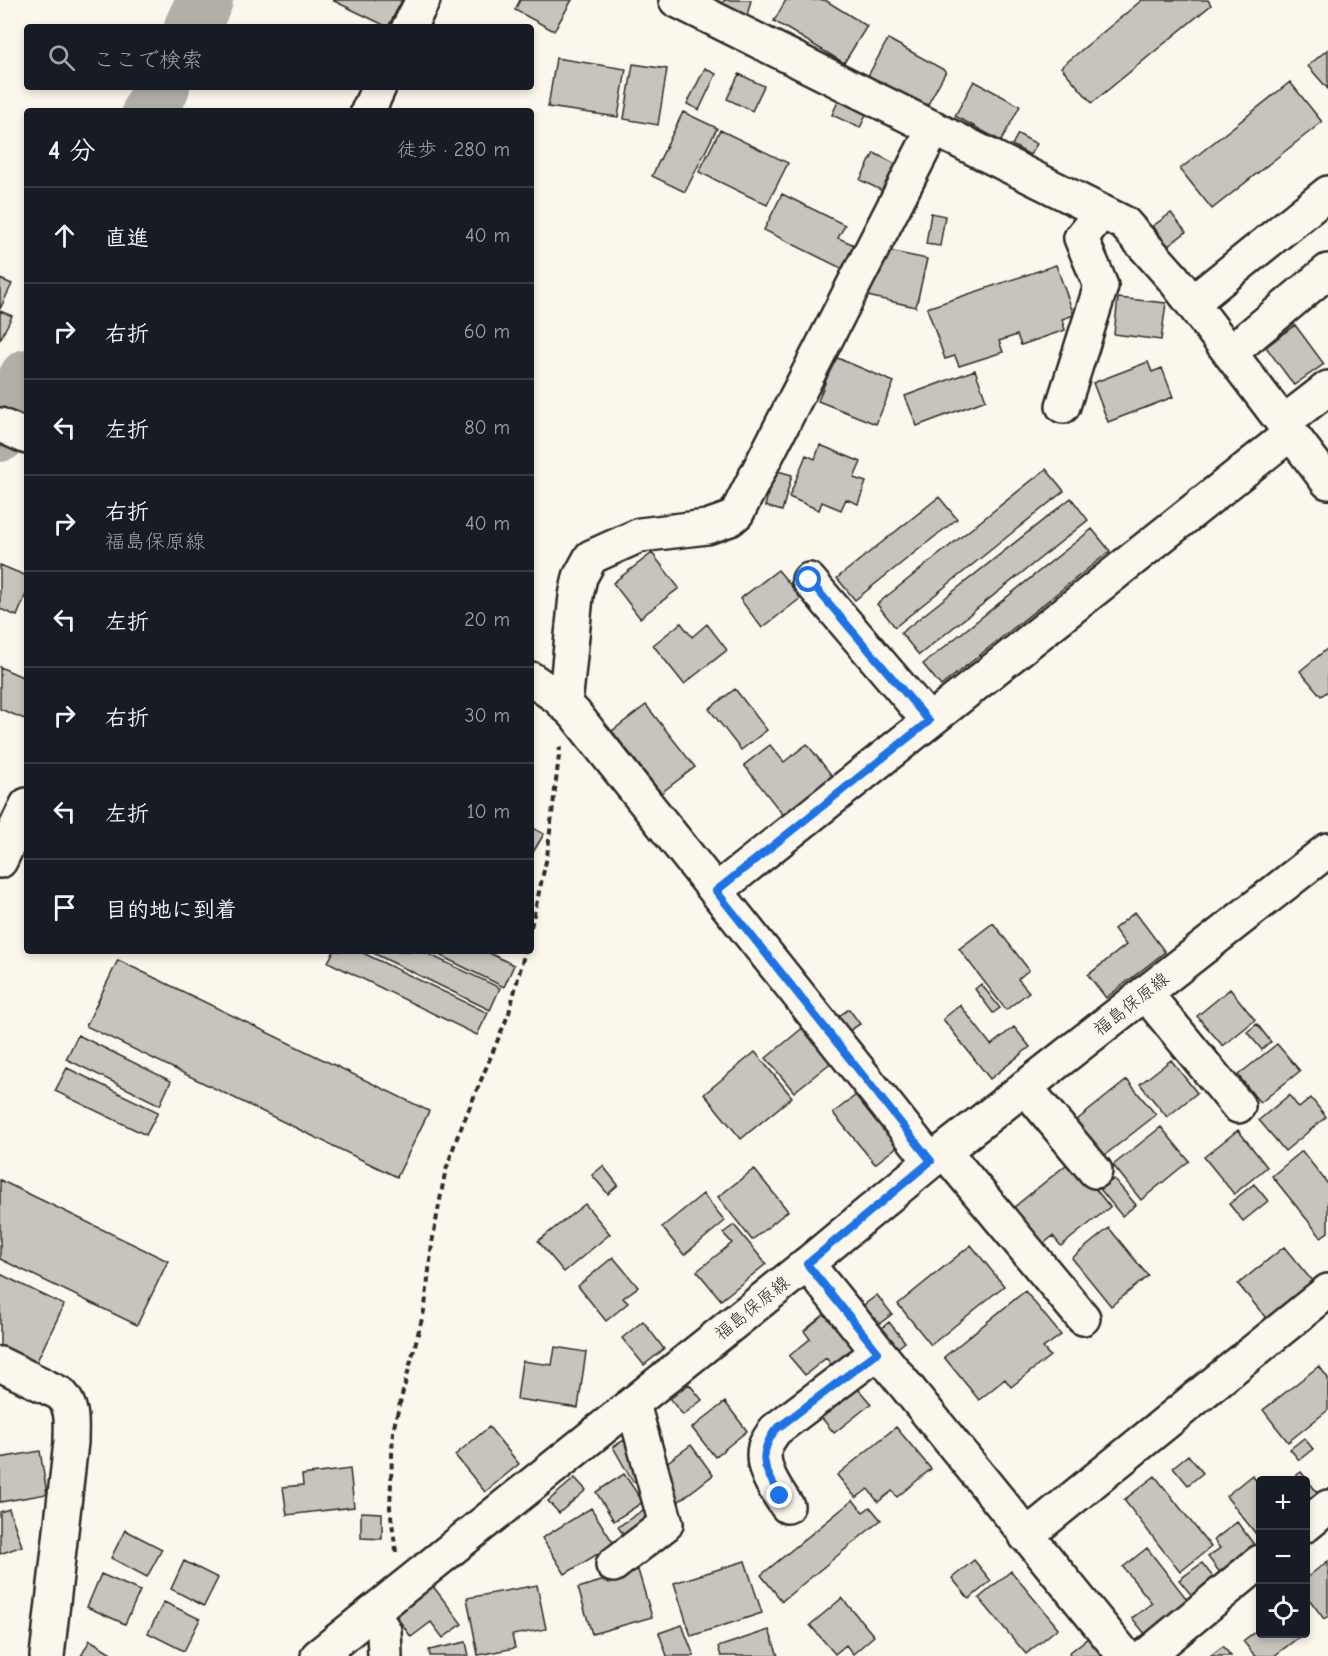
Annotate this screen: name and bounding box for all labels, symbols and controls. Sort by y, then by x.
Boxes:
search box [24,24,534,90]
icon: search [45,41,78,74]
text: ここで検索 [93,47,203,73]
text: 4 分 [48,136,95,166]
text: 徒歩 · 280 m [397,138,510,161]
icon: ahead [48,219,81,252]
text: 40 m [465,224,510,247]
text: 直進 [105,225,149,251]
icon: right [48,315,81,348]
text: 60 m [464,320,510,343]
text: 右折 [105,321,149,347]
icon: left [48,411,81,444]
text: 80 m [464,416,510,439]
text: 左折 [105,417,149,443]
text: 右折 [105,499,149,525]
icon: right [48,507,81,540]
text: 40 m [465,512,510,535]
text: 福島保原線 [105,530,205,553]
route start [795,566,821,592]
icon: left [48,603,81,636]
text: 20 m [464,608,510,631]
text: 左折 [105,609,149,635]
icon: right [48,699,81,732]
text: 30 m [464,704,510,727]
text: 右折 [105,705,149,731]
icon: left [48,795,81,828]
text: 10 m [467,800,510,823]
text: 左折 [105,801,149,827]
icon: arrive [48,891,81,924]
text: 目的地に到着 [105,897,237,923]
street label: 福島保原線 [1089,968,1173,1040]
street label: 福島保原線 [711,1272,794,1345]
map controls [1256,1476,1310,1638]
button: + [1256,1476,1310,1530]
route end [766,1482,792,1508]
button: − [1256,1530,1310,1584]
button: locate [1256,1584,1310,1638]

